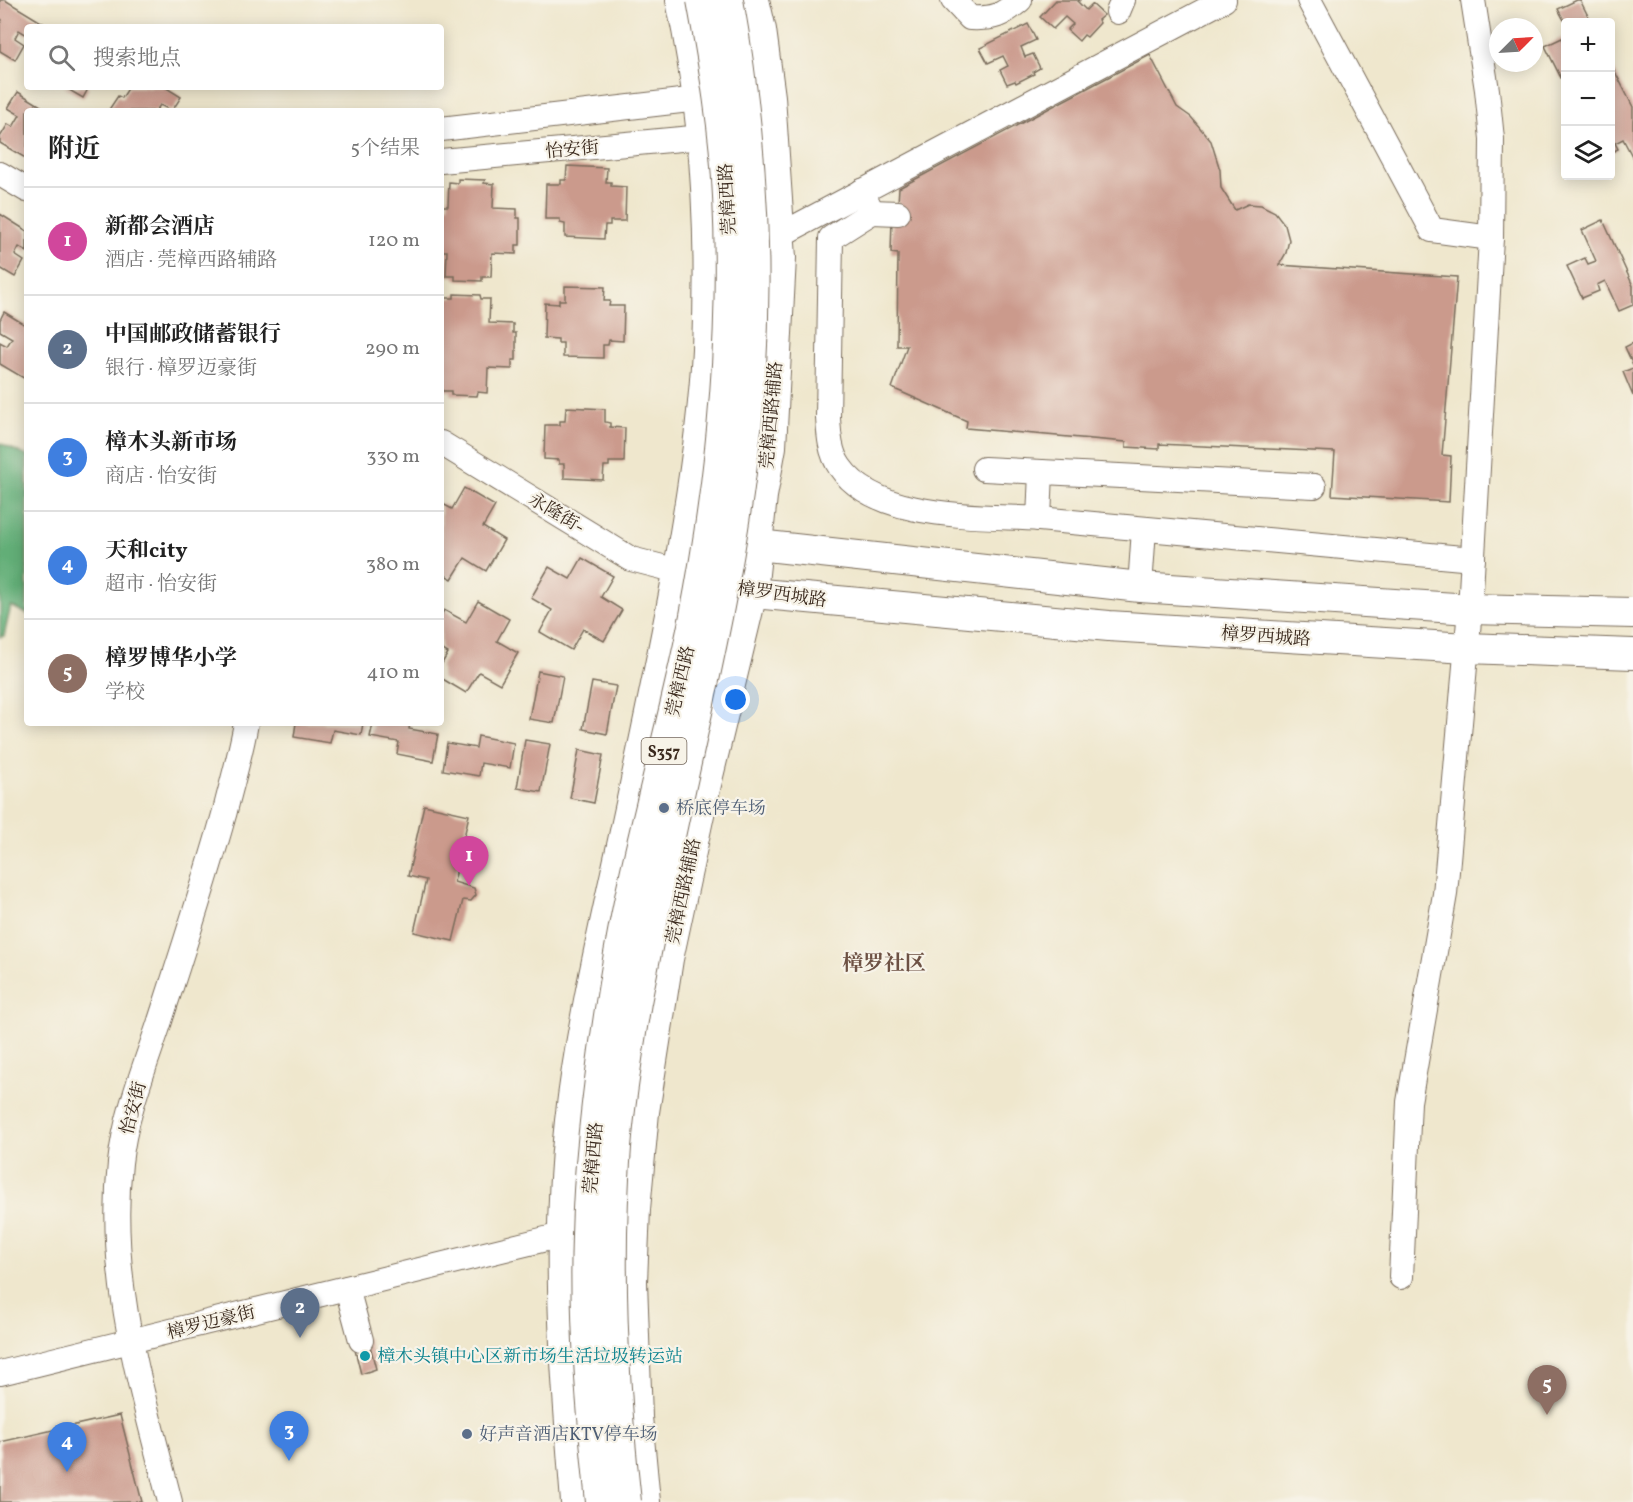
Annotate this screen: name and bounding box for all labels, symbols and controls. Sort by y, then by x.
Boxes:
north arrow [1489,18,1543,72]
map controls [1561,18,1615,180]
button: + [1561,18,1615,72]
search box [24,24,444,90]
icon: search [45,41,78,74]
text: 搜索地点 [93,44,181,75]
button: − [1561,72,1615,126]
button: layers [1561,126,1615,180]
text: 附近 [48,132,100,168]
text: 5个结果 [350,135,420,163]
street label: 怡安街 [544,136,600,165]
street label: 莞樟西路 [714,162,743,236]
text: 新都会酒店 [105,212,215,243]
text: 1 [63,227,72,255]
text: 120 m [368,227,420,255]
text: 酒店 · 莞樟西路辅路 [105,247,277,275]
text: 中国邮政储蓄银行 [105,320,281,351]
text: 2 [62,335,73,363]
text: 290 m [365,335,420,363]
text: 银行 · 樟罗迈豪街 [105,355,257,383]
street label: 莞樟西路辅路 [755,360,790,470]
text: 樟木头新市场 [105,428,237,459]
text: 3 [62,443,73,471]
text: 330 m [366,443,420,471]
text: 商店 · 怡安街 [105,463,217,491]
street label: 永隆街- [523,488,589,541]
text: 天和city [105,536,188,567]
text: 4 [61,551,74,579]
text: 380 m [366,551,420,579]
text: 超市 · 怡安街 [105,571,217,599]
street label: 樟罗西城路 [735,577,828,614]
street label: 樟罗西城路 [1220,622,1312,653]
street label: 莞樟西路 [661,643,702,719]
text: 樟罗博华小学 [105,644,237,675]
text: 5 [63,659,72,687]
text: 410 m [367,659,420,687]
text: 学校 [105,679,145,707]
your location [721,685,750,714]
road number: S357 [642,738,686,764]
place label: 桥底停车场 [676,797,766,822]
marker: 桥底停车场 [657,801,671,815]
pin: 1 [450,836,488,886]
street label: 莞樟西路辅路 [661,836,708,947]
district label: 樟罗社区 [842,950,926,979]
street label: 怡安街 [115,1079,154,1138]
street label: 莞樟西路 [579,1121,610,1195]
pin: 2 [280,1288,320,1338]
street label: 樟罗迈豪街 [165,1300,258,1346]
place label: 樟木头镇中心区新市场生活垃圾转运站 [377,1345,683,1370]
marker: 樟木头镇中心区新市场生活垃圾转运站 [358,1349,372,1363]
pin: 5 [1528,1366,1566,1415]
pin: 3 [270,1412,308,1461]
pin: 4 [48,1422,86,1472]
place label: 好声音酒店KTV停车场 [479,1423,658,1448]
marker: 好声音酒店KTV停车场 [460,1427,474,1441]

